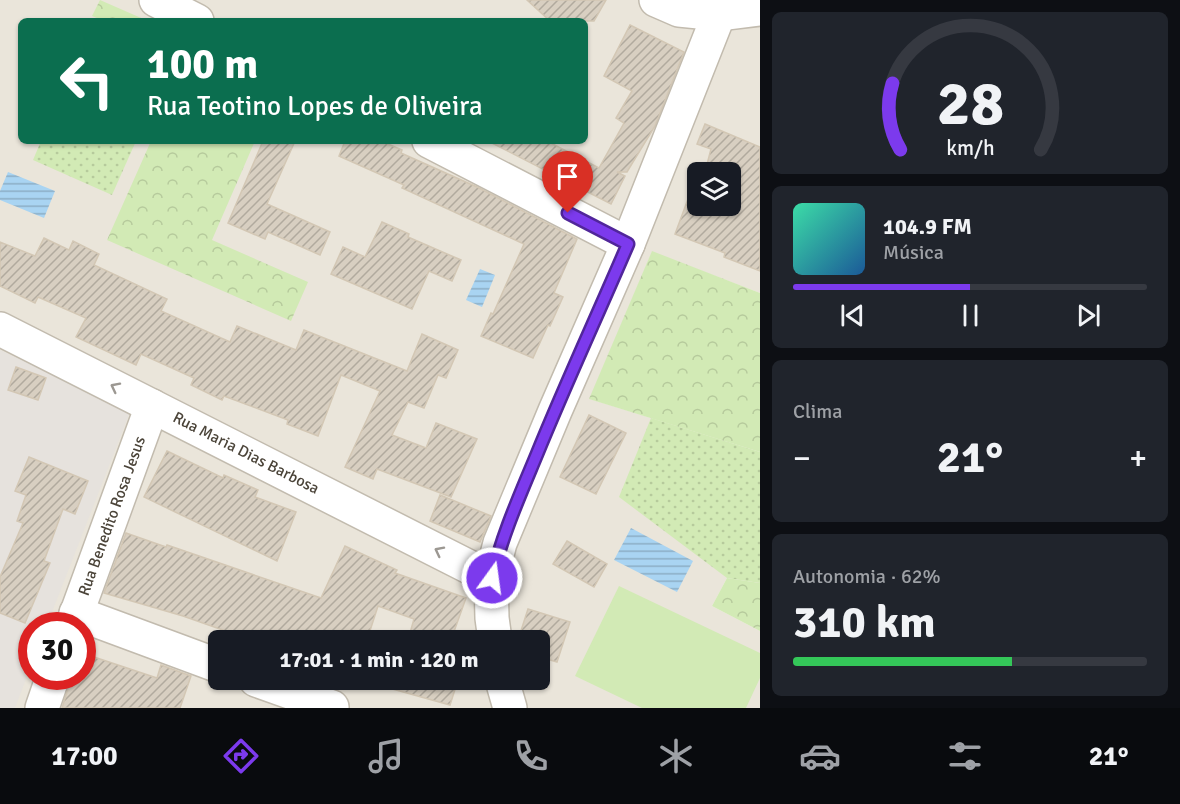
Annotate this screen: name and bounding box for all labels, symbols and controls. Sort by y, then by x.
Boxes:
text: 100 m [147,39,258,90]
icon: left [48,42,126,120]
text: 28 [936,65,1004,142]
text: Rua Teotino Lopes de Oliveira [147,90,483,123]
text: km/h [946,135,994,161]
pin [542,151,593,213]
icon: arrive [551,160,584,193]
map controls [687,162,741,216]
button: layers [687,162,741,216]
text: 104.9 FM [883,213,972,240]
text: Música [883,240,944,265]
icon: previous [836,299,869,332]
icon: pause [954,299,987,332]
icon: next [1072,299,1105,332]
one-way arrow [111,383,122,395]
text: Clima [793,399,842,424]
street label: Rua Maria Dias Barbosa [169,407,323,499]
text: 21° [937,430,1003,485]
street label: Rua Benedito Rosa Jesus [74,433,150,599]
text: − [793,438,811,479]
text: + [1129,438,1147,479]
position arrow [460,546,524,610]
one-way arrow [435,547,446,559]
text: Autonomia · 62% [793,564,941,589]
text: 310 km [793,595,936,650]
speed limit sign: 30 [18,612,96,690]
text: 17:01 · 1 min · 120 m [279,646,479,673]
icon: directions [220,735,262,777]
icon: music [365,735,407,777]
icon: phone [510,735,552,777]
icon: climate [655,735,697,777]
icon: car [799,735,841,777]
icon: filters [944,735,986,777]
text: 17:00 [51,740,118,773]
text: 21° [1089,740,1129,773]

